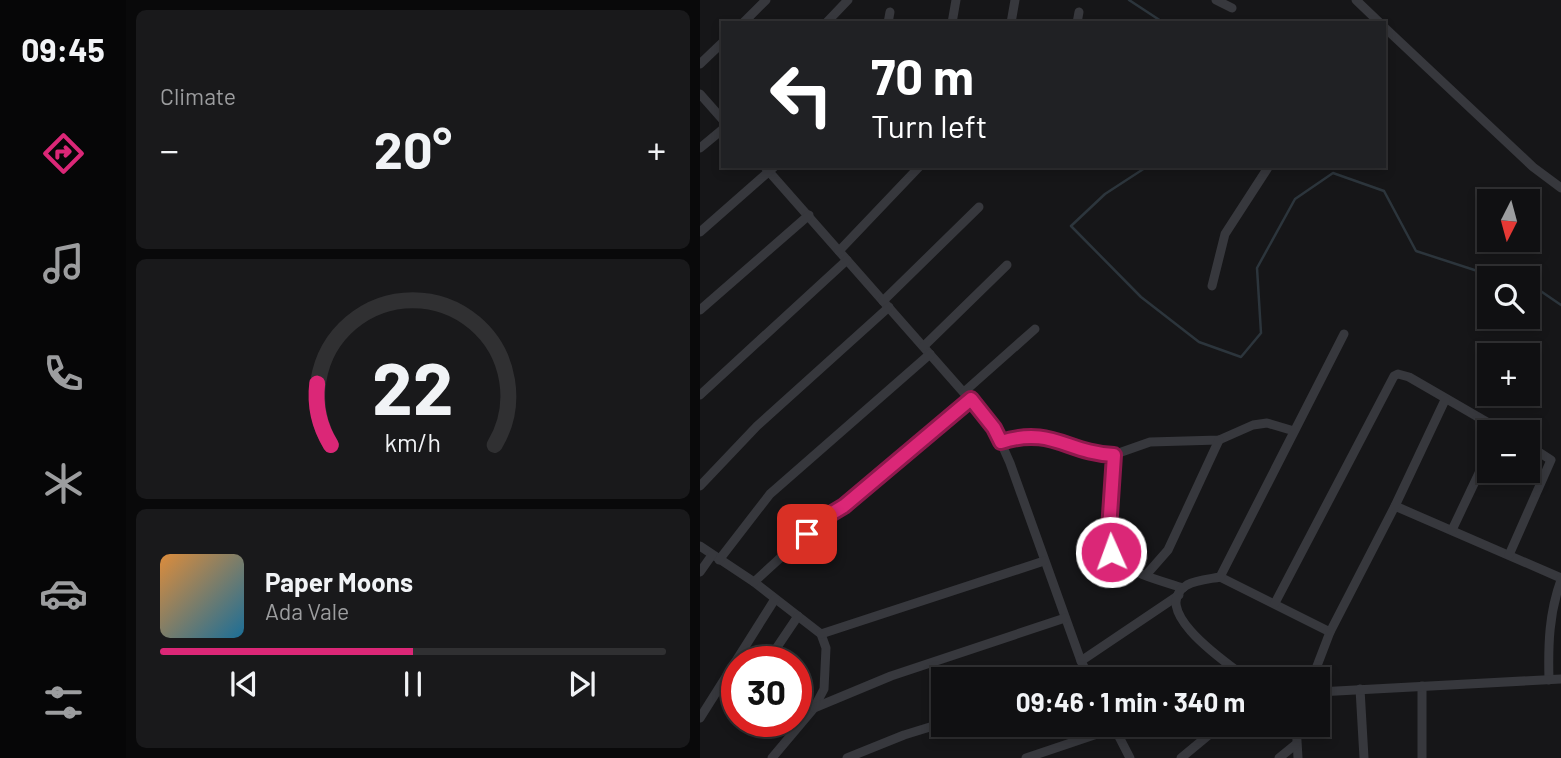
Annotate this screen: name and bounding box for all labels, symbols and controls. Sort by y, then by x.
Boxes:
text: 09:45 [21,30,105,68]
text: 70 m [871,46,974,105]
icon: left [756,49,847,140]
text: Climate [160,82,236,110]
text: Turn left [871,106,988,144]
text: 20° [374,117,452,179]
text: − [160,126,179,172]
text: + [647,126,666,172]
icon: directions [39,129,88,178]
north arrow [1477,189,1540,252]
map controls [1477,189,1540,483]
icon: music [39,239,88,288]
button: search [1477,266,1540,329]
text: 22 [372,342,454,430]
button: + [1477,343,1540,406]
icon: phone [39,349,88,398]
button: − [1477,420,1540,483]
text: km/h [385,427,441,457]
icon: climate [39,459,88,508]
pin [777,504,837,564]
icon: arrive [788,515,826,553]
position arrow [1074,515,1148,589]
text: Paper Moons [265,566,413,597]
icon: car [39,569,88,618]
text: Ada Vale [265,597,349,625]
speed limit sign: 30 [721,646,812,737]
icon: previous [225,665,263,703]
icon: pause [394,665,432,703]
icon: next [563,665,601,703]
icon: filters [39,678,88,727]
text: 09:46 · 1 min · 340 m [1016,686,1245,717]

